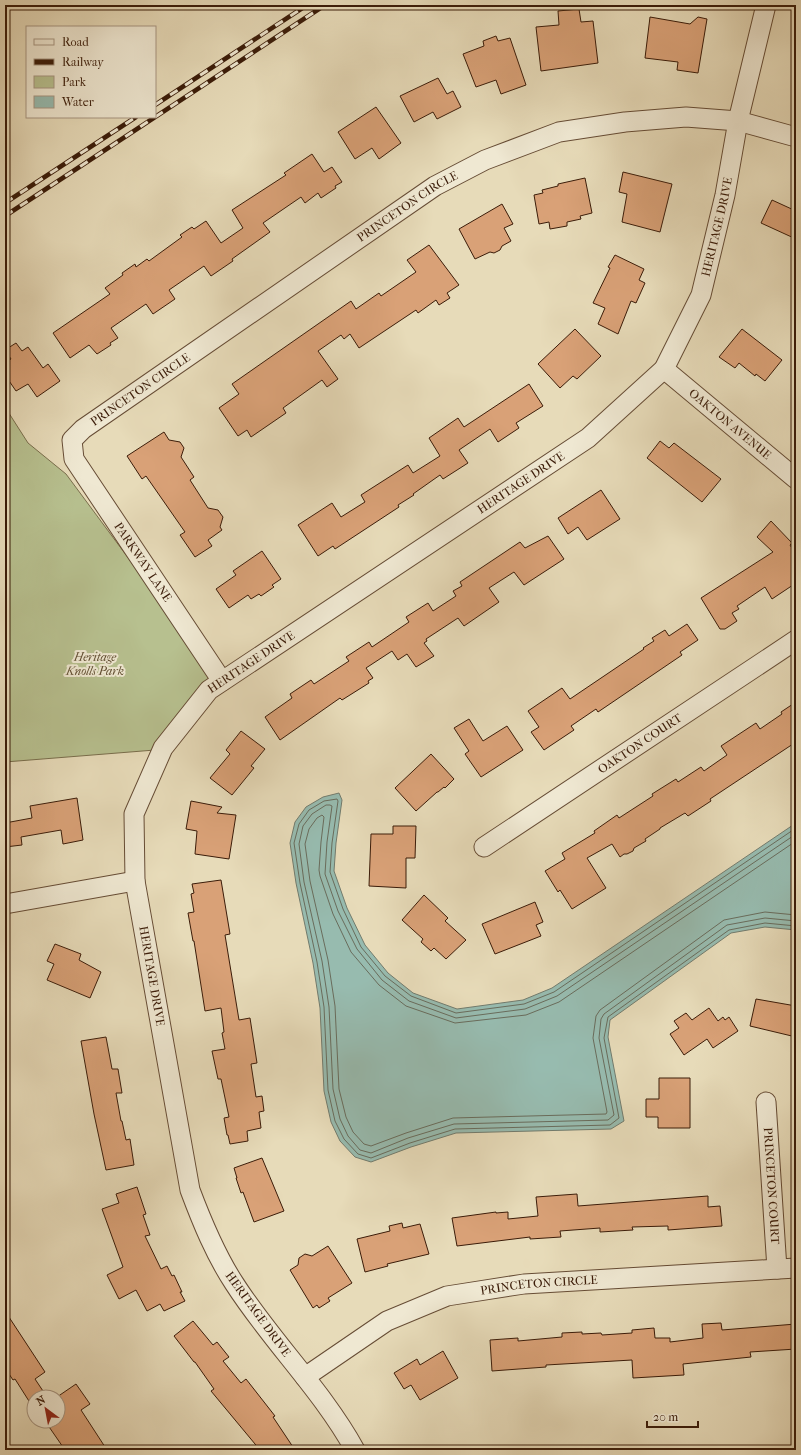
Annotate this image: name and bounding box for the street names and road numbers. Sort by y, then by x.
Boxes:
street label: PRINCETON CIRCLE [354,168,460,245]
street label: HERITAGE DRIVE [699,176,735,278]
street label: PRINCETON CIRCLE [88,350,193,429]
street label: OAKTON AVENUE [686,386,774,462]
street label: HERITAGE DRIVE [475,449,567,517]
street label: PARKWAY LANE [111,520,175,604]
street label: HERITAGE DRIVE [205,628,297,696]
street label: OAKTON COURT [595,710,685,777]
street label: HERITAGE DRIVE [136,925,168,1027]
street label: PRINCETON COURT [761,1127,782,1246]
street label: HERITAGE DRIVE [223,1269,293,1359]
street label: PRINCETON CIRCLE [479,1273,598,1298]

